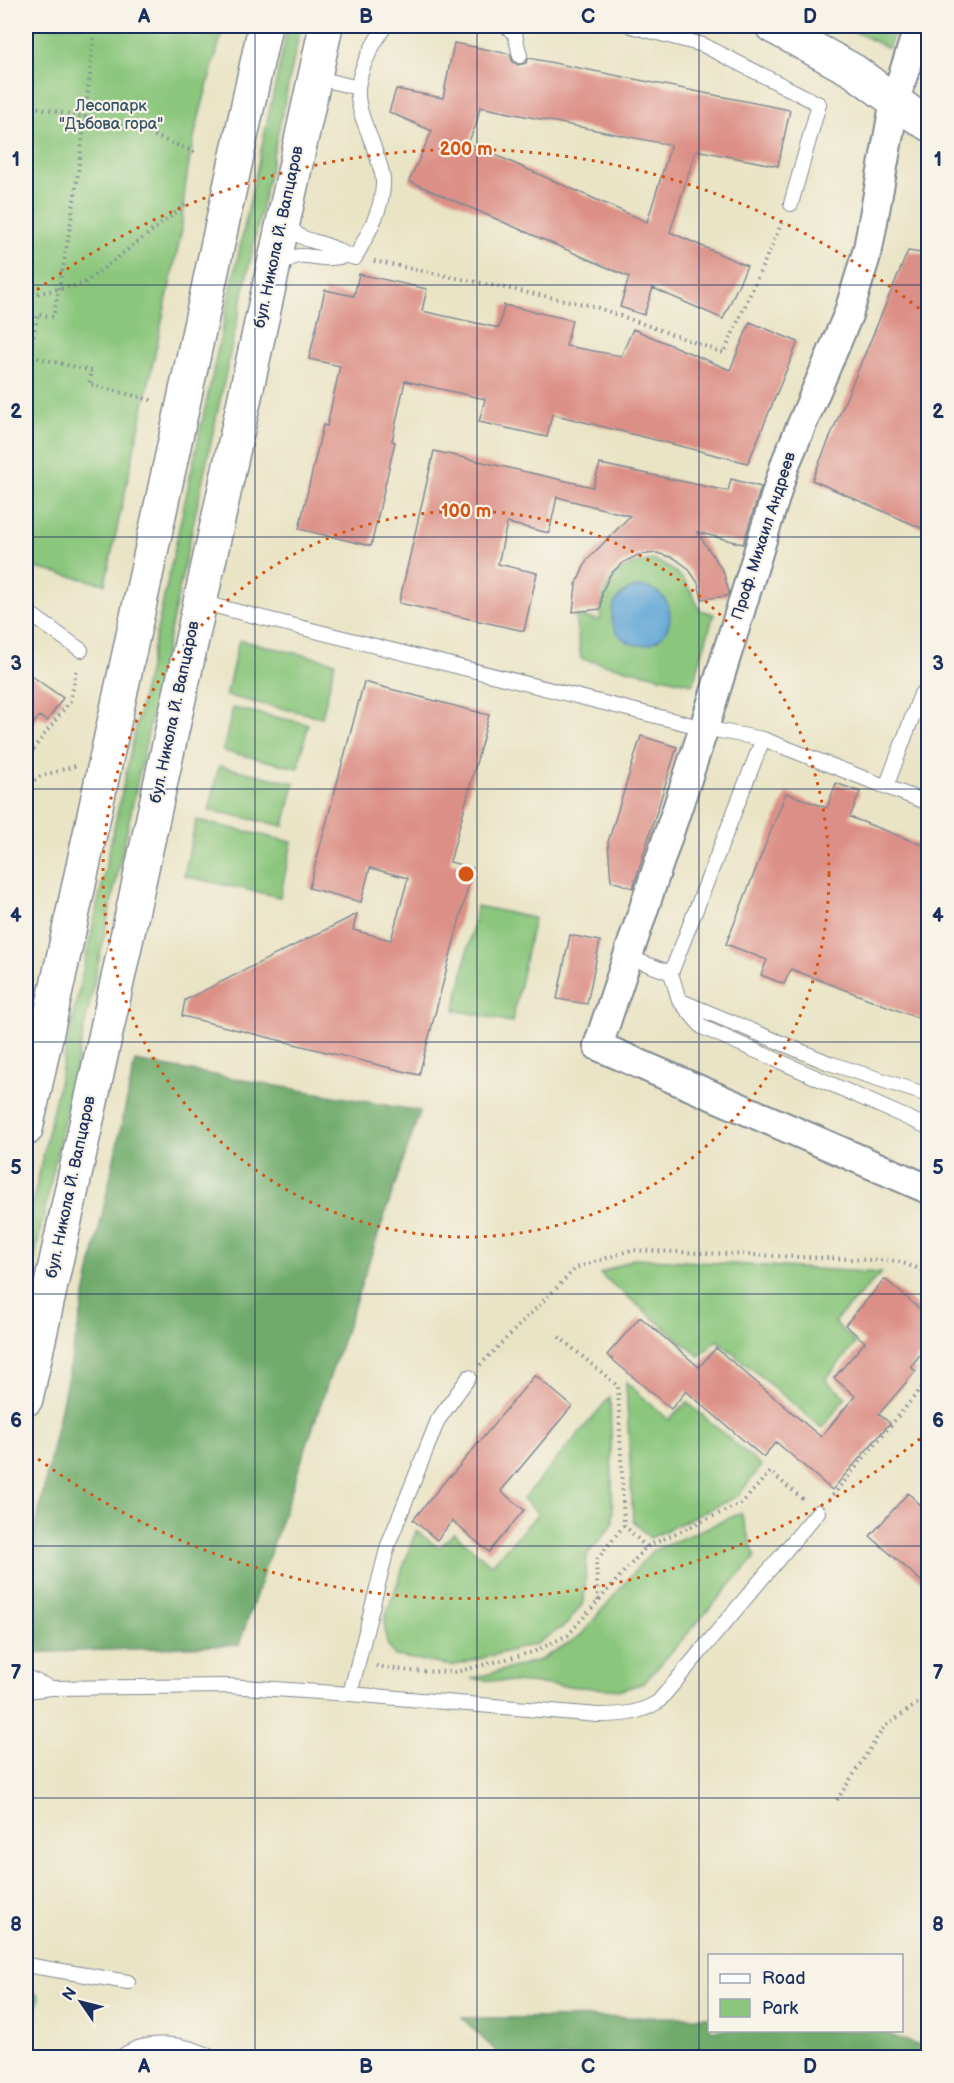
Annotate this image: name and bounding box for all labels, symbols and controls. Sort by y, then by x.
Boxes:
text: A [137,5,151,29]
text: B [359,5,373,29]
text: C [581,5,595,29]
text: D [803,5,817,29]
park label: Лесопарк "Дъбова гора" [59,97,163,134]
text: 200 m [439,139,493,160]
street label: бул. Никола Й. Вапцаров [250,144,308,330]
text: 1 [12,148,20,172]
text: 1 [934,148,942,172]
text: 2 [10,400,22,424]
text: 2 [932,400,944,424]
street label: Проф. Михаил Андреев [728,449,800,622]
text: 100 m [441,501,491,522]
street label: бул. Никола Й. Вапцаров [146,619,204,805]
text: 3 [10,652,22,676]
text: 3 [932,652,944,676]
centre of rings [456,864,476,884]
text: 4 [10,904,22,928]
text: 4 [932,904,944,928]
street label: бул. Никола Й. Вапцаров [42,1094,100,1280]
text: 5 [10,1156,22,1180]
text: 5 [932,1156,944,1180]
text: 6 [10,1409,22,1433]
text: 6 [932,1409,944,1433]
text: 7 [10,1661,22,1685]
text: 7 [932,1661,944,1685]
text: 8 [10,1913,22,1937]
text: 8 [932,1913,944,1937]
legend [708,1954,903,2032]
text: Road [762,1968,806,1989]
north arrow [51,1972,111,2032]
text: N [59,1984,81,2005]
text: Park [762,1998,798,2019]
text: A [137,2055,151,2079]
text: B [359,2055,373,2079]
text: C [581,2055,595,2079]
text: D [803,2055,817,2079]

